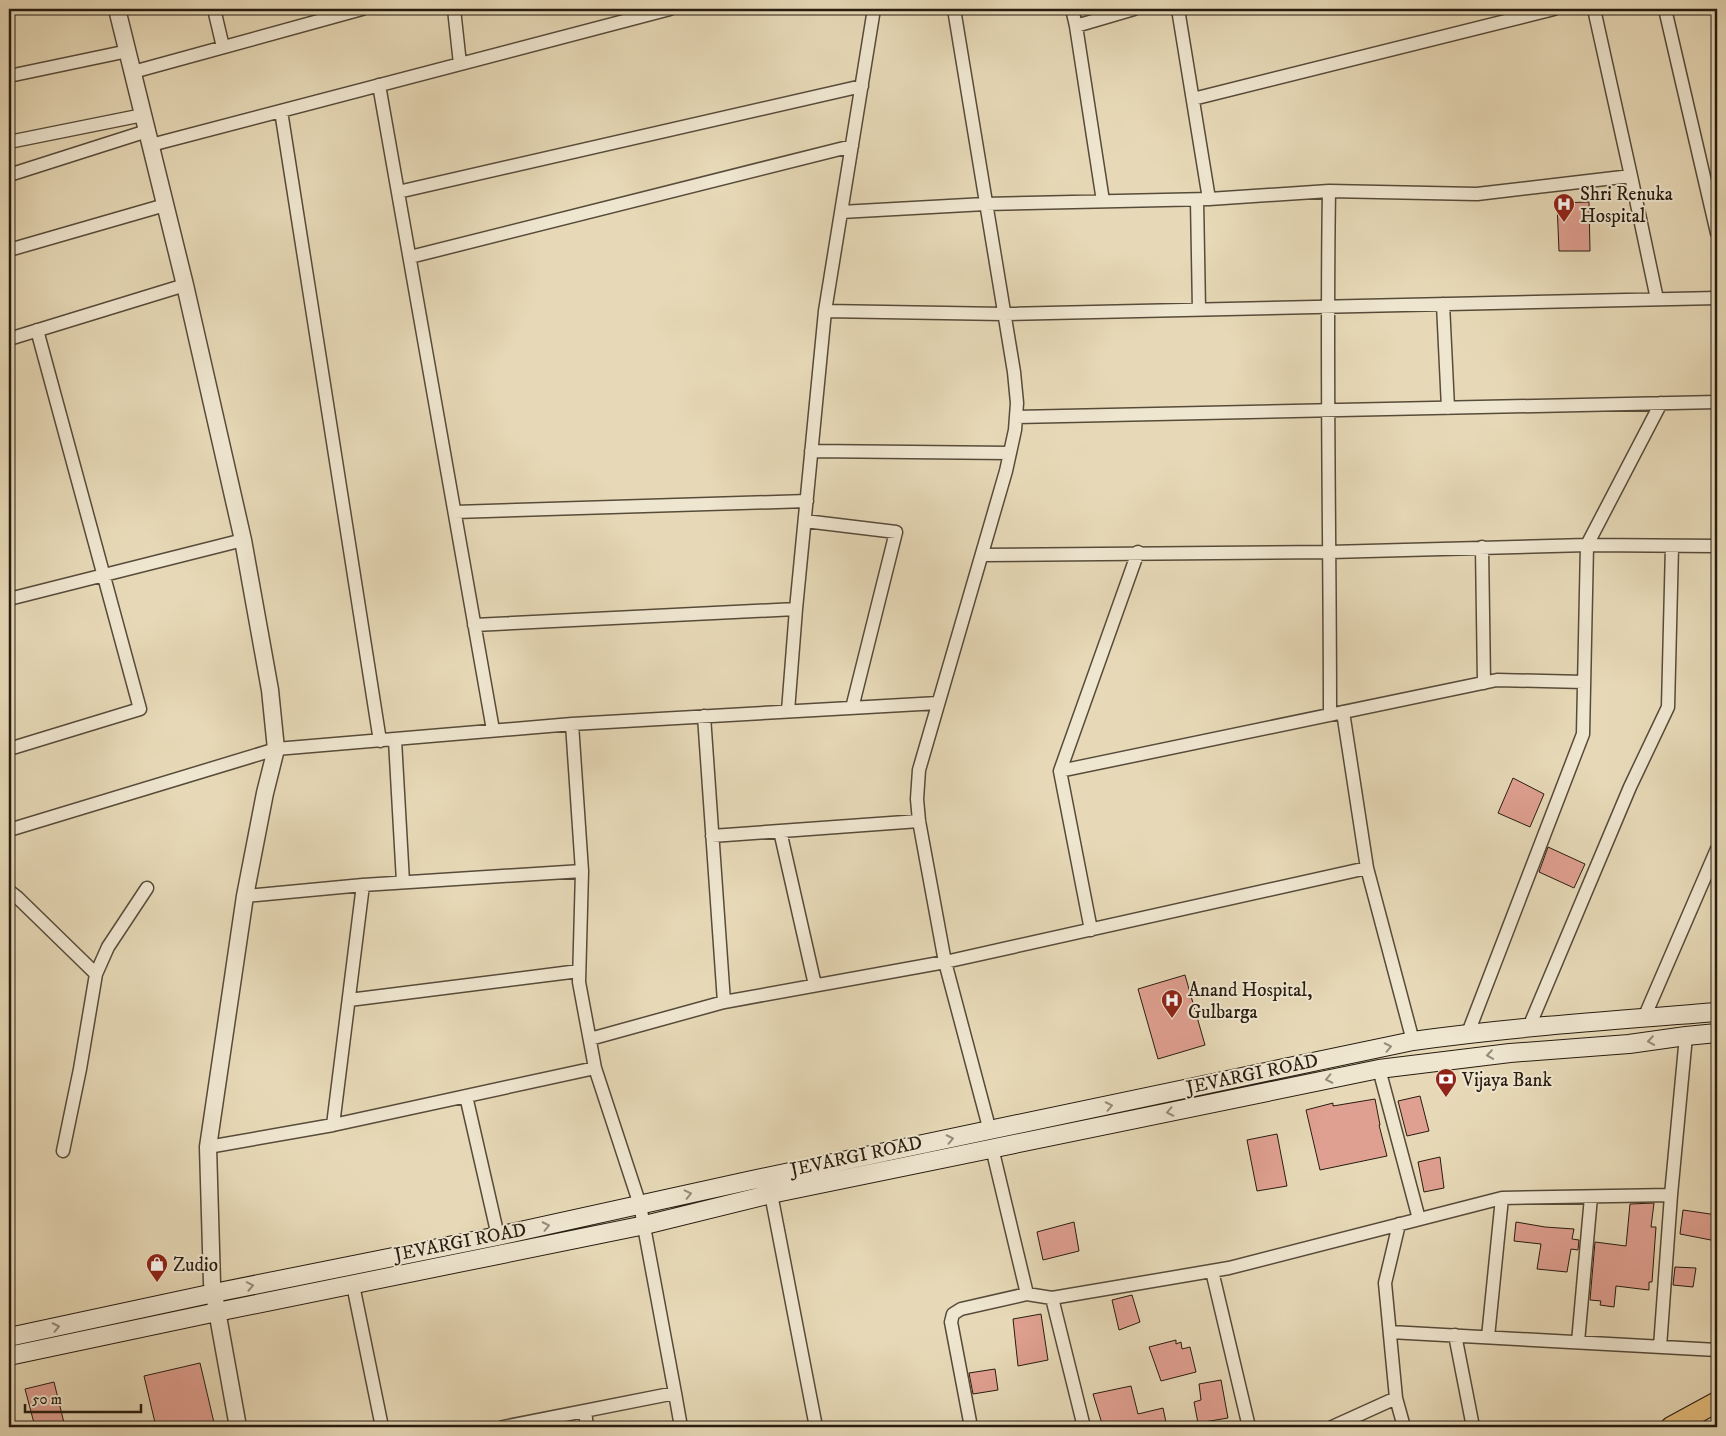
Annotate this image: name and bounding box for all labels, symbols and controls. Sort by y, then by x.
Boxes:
place label: Shri Renuka Hospital [1580,183,1673,228]
hospital icon: Shri Renuka Hospital [1552,192,1576,223]
place label: Anand Hospital, Gulbarga [1188,979,1312,1024]
hospital icon: Anand Hospital, Gulbarga [1160,988,1184,1019]
one-way arrow [1647,1035,1656,1045]
one-way arrow [1383,1042,1392,1053]
street label: JEVARGI ROAD [1182,1049,1320,1100]
one-way arrow [1485,1049,1493,1060]
bank icon: Vijaya Bank [1434,1067,1458,1098]
place label: Vijaya Bank [1461,1069,1553,1092]
one-way arrow [1325,1074,1334,1084]
one-way arrow [1104,1101,1113,1112]
one-way arrow [1165,1106,1174,1117]
street label: JEVARGI ROAD [786,1131,924,1182]
one-way arrow [945,1134,954,1145]
one-way arrow [684,1189,692,1200]
street label: JEVARGI ROAD [390,1218,528,1267]
one-way arrow [542,1221,550,1231]
shop icon: Zudio [145,1252,169,1283]
place label: Zudio [173,1254,218,1277]
one-way arrow [245,1281,254,1291]
one-way arrow [52,1322,61,1333]
scale bar [25,1381,141,1413]
text: 50 m [32,1390,62,1409]

